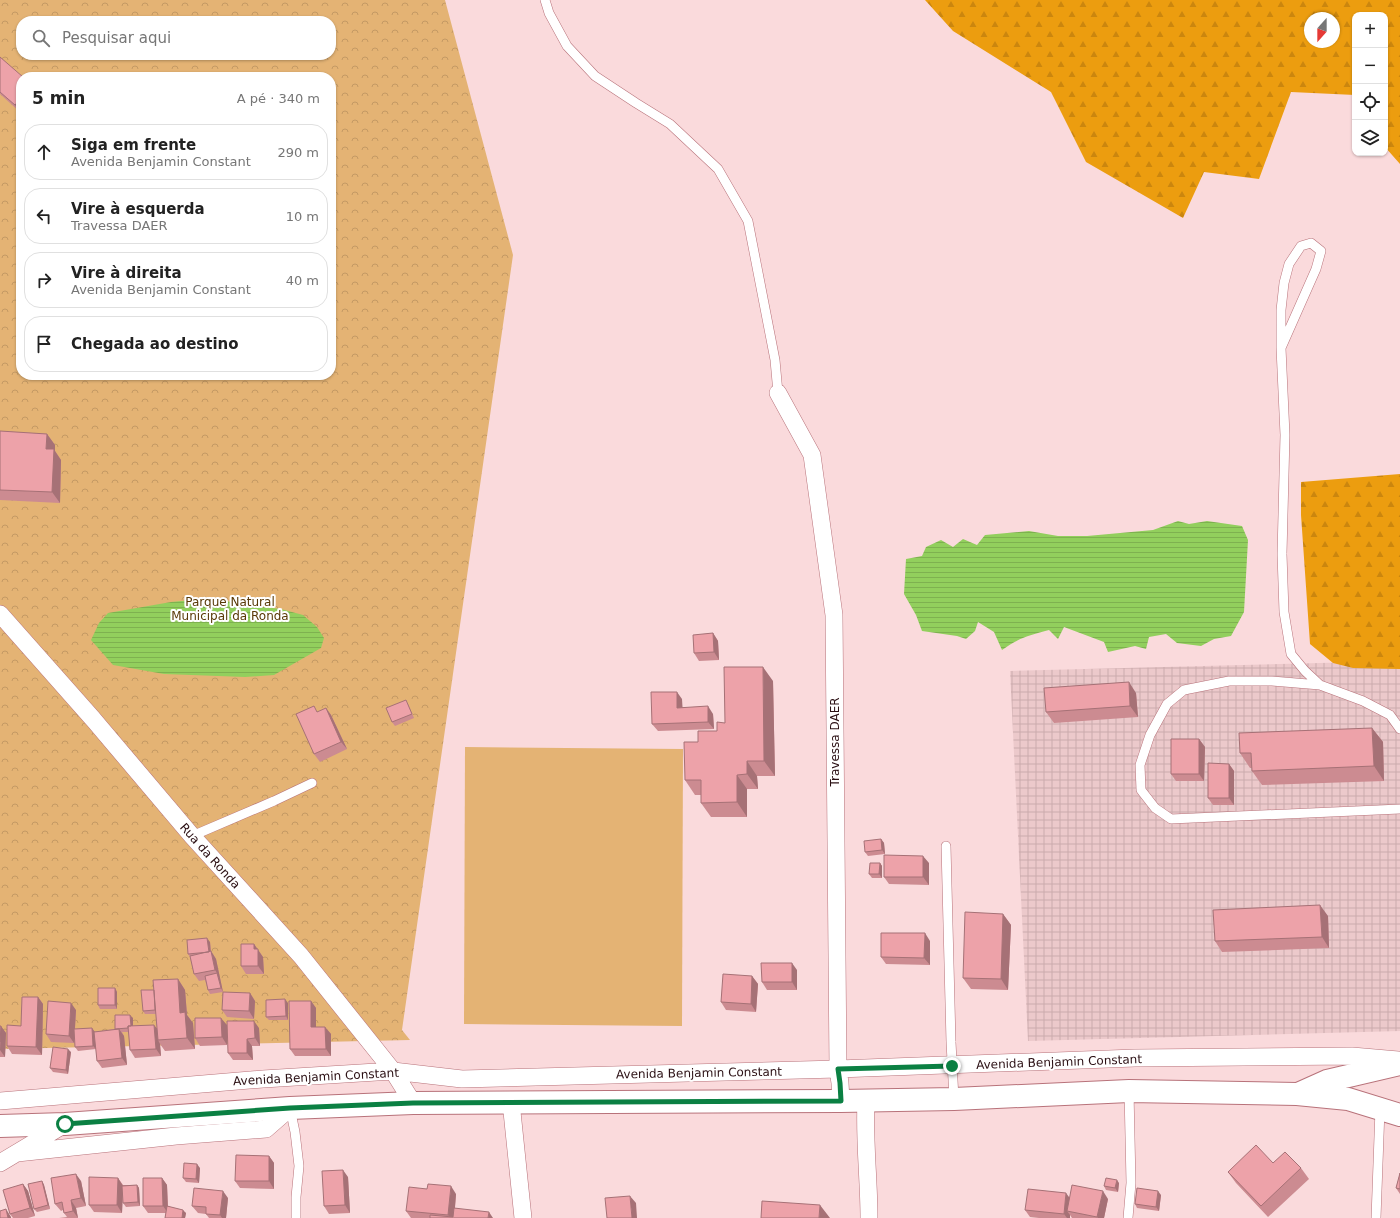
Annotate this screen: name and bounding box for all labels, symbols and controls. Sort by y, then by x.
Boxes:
north arrow [1304,12,1340,48]
map controls [1352,12,1388,156]
button: + [1352,12,1388,48]
search box [16,16,336,60]
icon: search [30,27,52,49]
text: Pesquisar aqui [62,29,171,47]
button: − [1352,48,1388,84]
button: locate [1352,84,1388,120]
text: 5 min [32,88,85,108]
text: A pé · 340 m [237,91,320,106]
button: layers [1352,120,1388,156]
text: Siga em frente [71,136,196,154]
icon: ahead [33,141,55,163]
text: 290 m [277,145,319,160]
text: Avenida Benjamin Constant [71,154,251,169]
text: Vire à esquerda [71,200,205,218]
icon: left [33,205,55,227]
text: 10 m [286,209,319,224]
text: Travessa DAER [71,218,168,233]
text: Vire à direita [71,264,182,282]
icon: right [33,269,55,291]
text: 40 m [286,273,319,288]
text: Avenida Benjamin Constant [71,282,251,297]
icon: arrive [33,333,55,355]
text: Chegada ao destino [71,335,239,353]
park label: Parque Natural Municipal da Ronda [171,595,289,623]
street label: Travessa DAER [828,697,842,788]
street label: Rua da Ronda [177,820,243,892]
street label: Avenida Benjamin Constant [976,1052,1142,1072]
route end [943,1057,961,1075]
street label: Avenida Benjamin Constant [616,1065,782,1081]
street label: Avenida Benjamin Constant [233,1066,400,1088]
route start [56,1115,74,1133]

